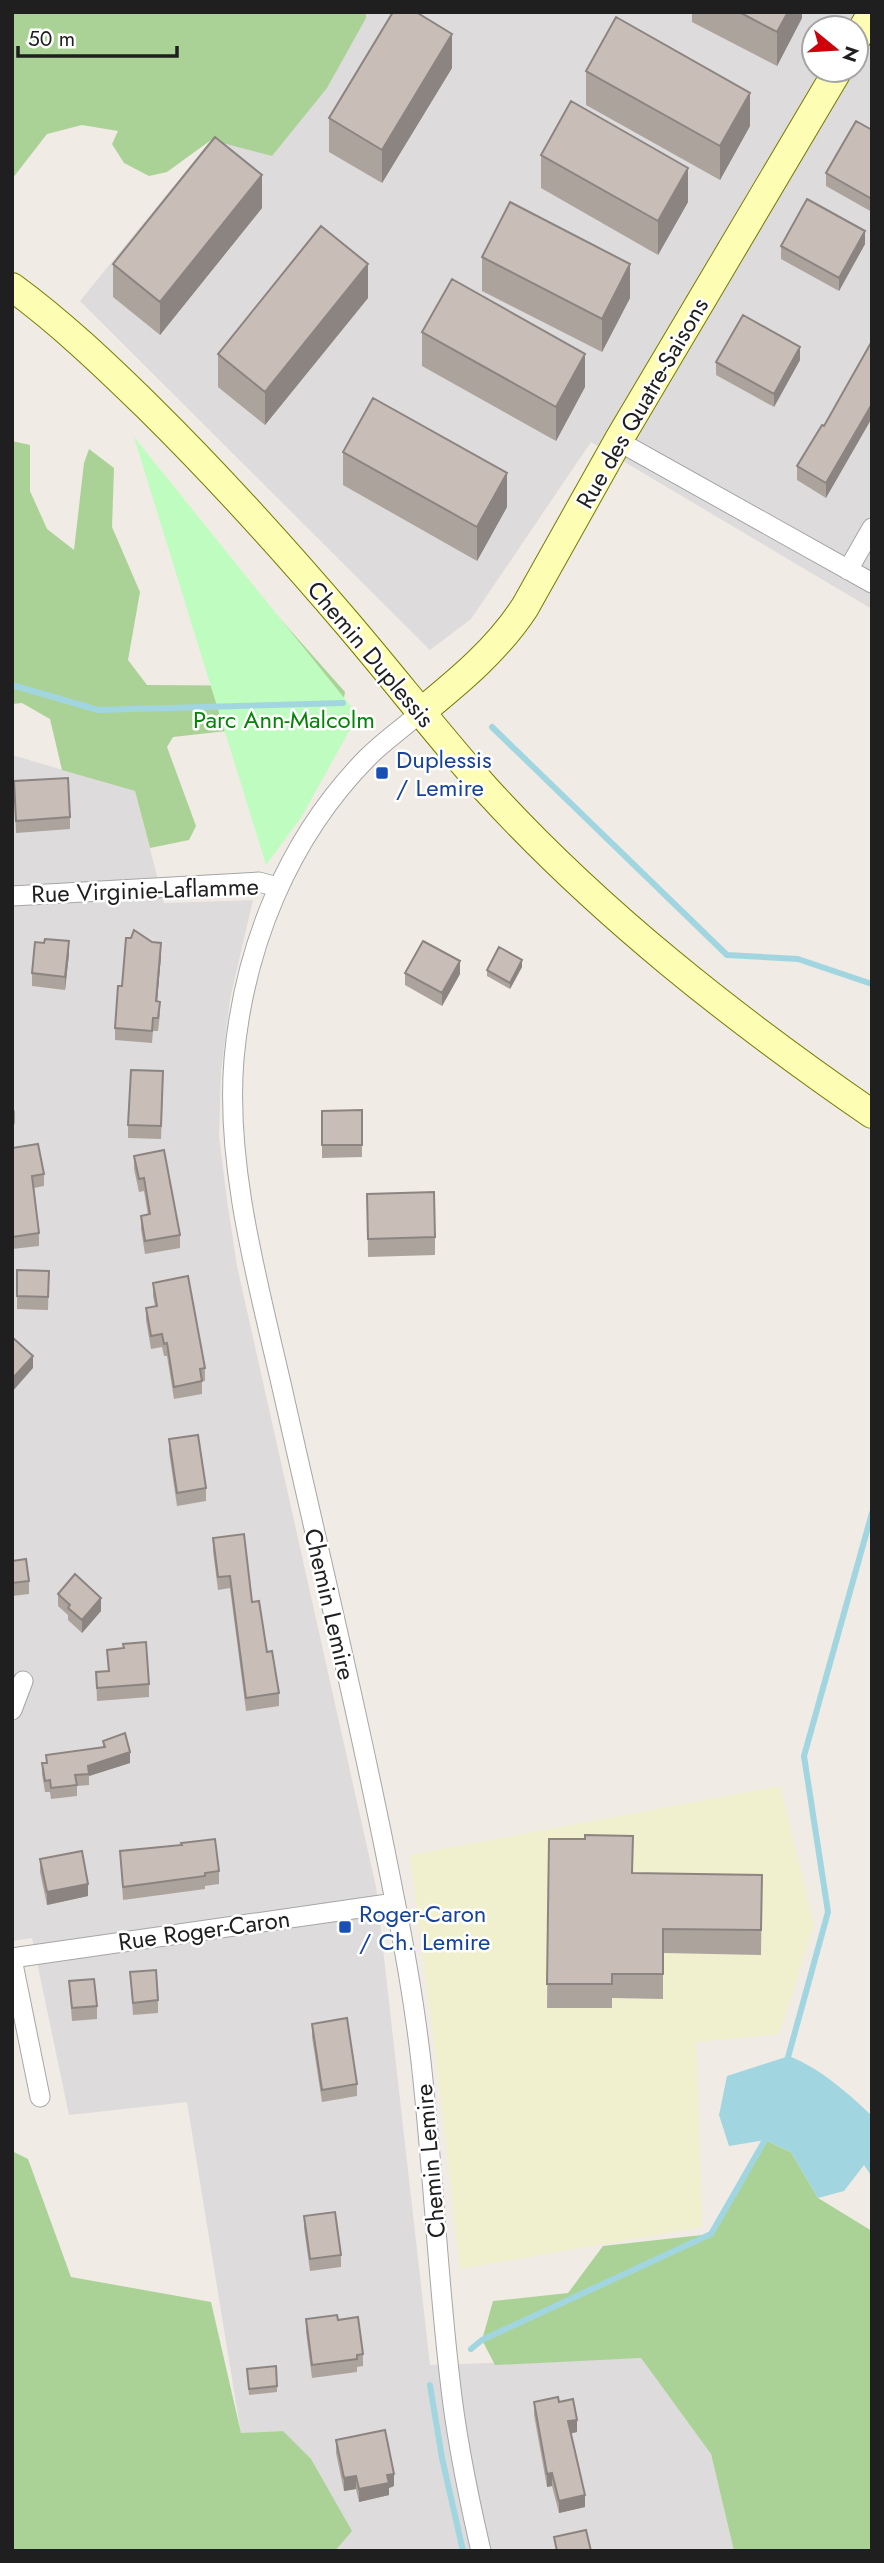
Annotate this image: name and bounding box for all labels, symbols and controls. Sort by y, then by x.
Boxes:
scale bar [18,14,177,58]
north arrow [800,14,870,84]
text: 50 m [28,24,75,54]
text: N [836,43,866,65]
street label: Rue des Quatre-Saisons [567,291,717,515]
street label: Chemin Duplessis [299,573,443,735]
park label: Parc Ann-Malcolm [193,702,375,737]
place label: Duplessis / Lemire [396,742,492,805]
marker: Duplessis / Lemire [374,765,390,781]
street label: Rue Virginie-Laflamme [31,869,259,911]
street label: Chemin Lemire [296,1525,364,1683]
place label: Roger-Caron / Ch. Lemire [359,1896,490,1959]
street label: Rue Roger-Caron [116,1901,292,1959]
marker: Roger-Caron / Ch. Lemire [337,1919,353,1935]
street label: Chemin Lemire [406,2083,454,2239]

